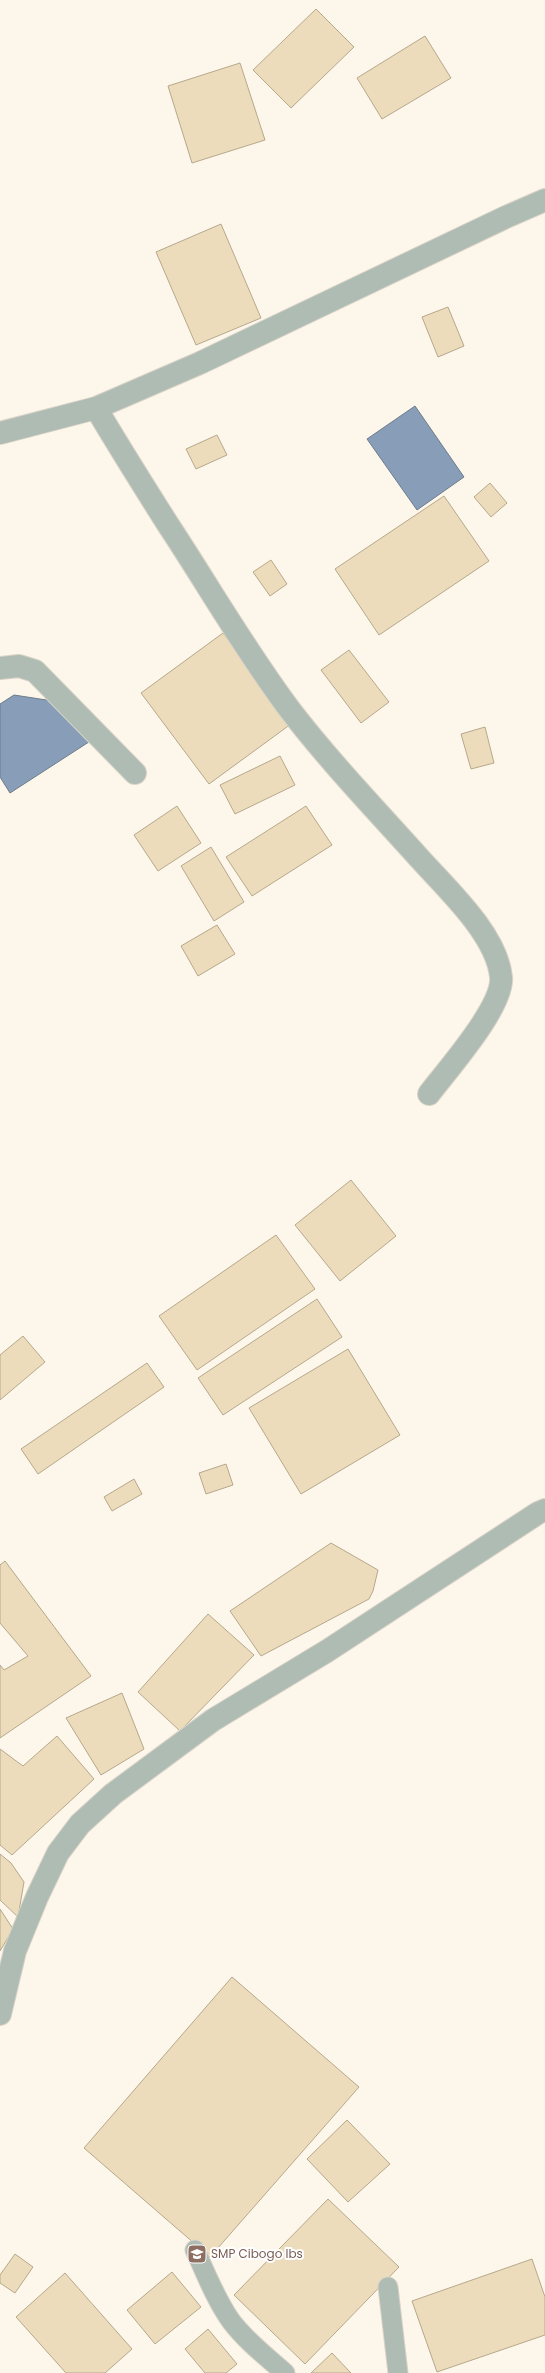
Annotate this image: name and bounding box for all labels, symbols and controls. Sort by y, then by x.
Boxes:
school or university icon: SMP Cibogo Ibs [186,2243,208,2265]
place label: SMP Cibogo Ibs [211,2245,303,2262]

